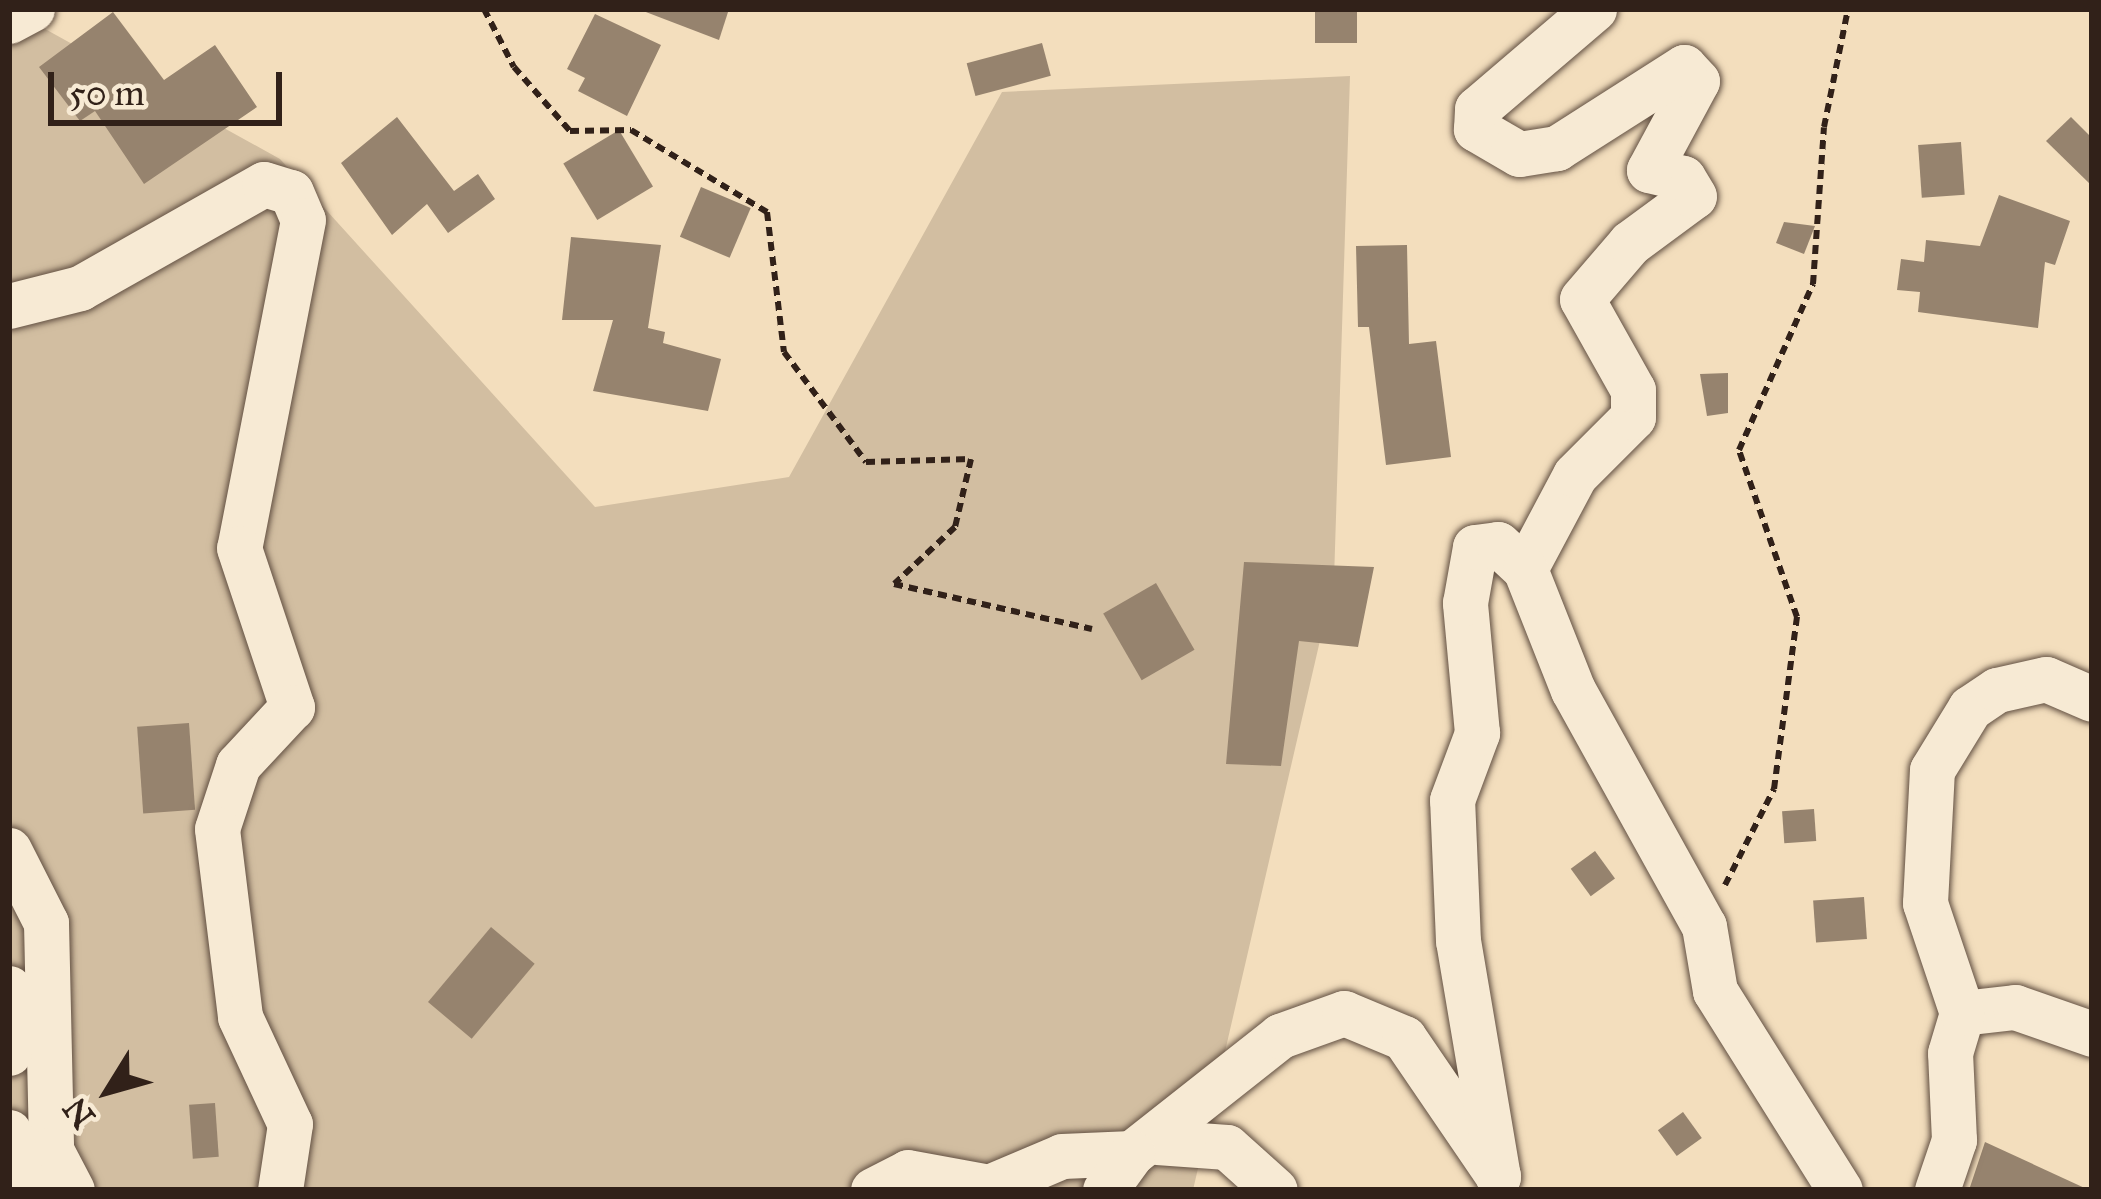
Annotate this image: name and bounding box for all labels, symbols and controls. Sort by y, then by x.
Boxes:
scale bar [54,48,288,122]
text: 50 m [69,71,145,115]
north arrow [48,1031,168,1151]
text: N [55,1089,104,1136]

